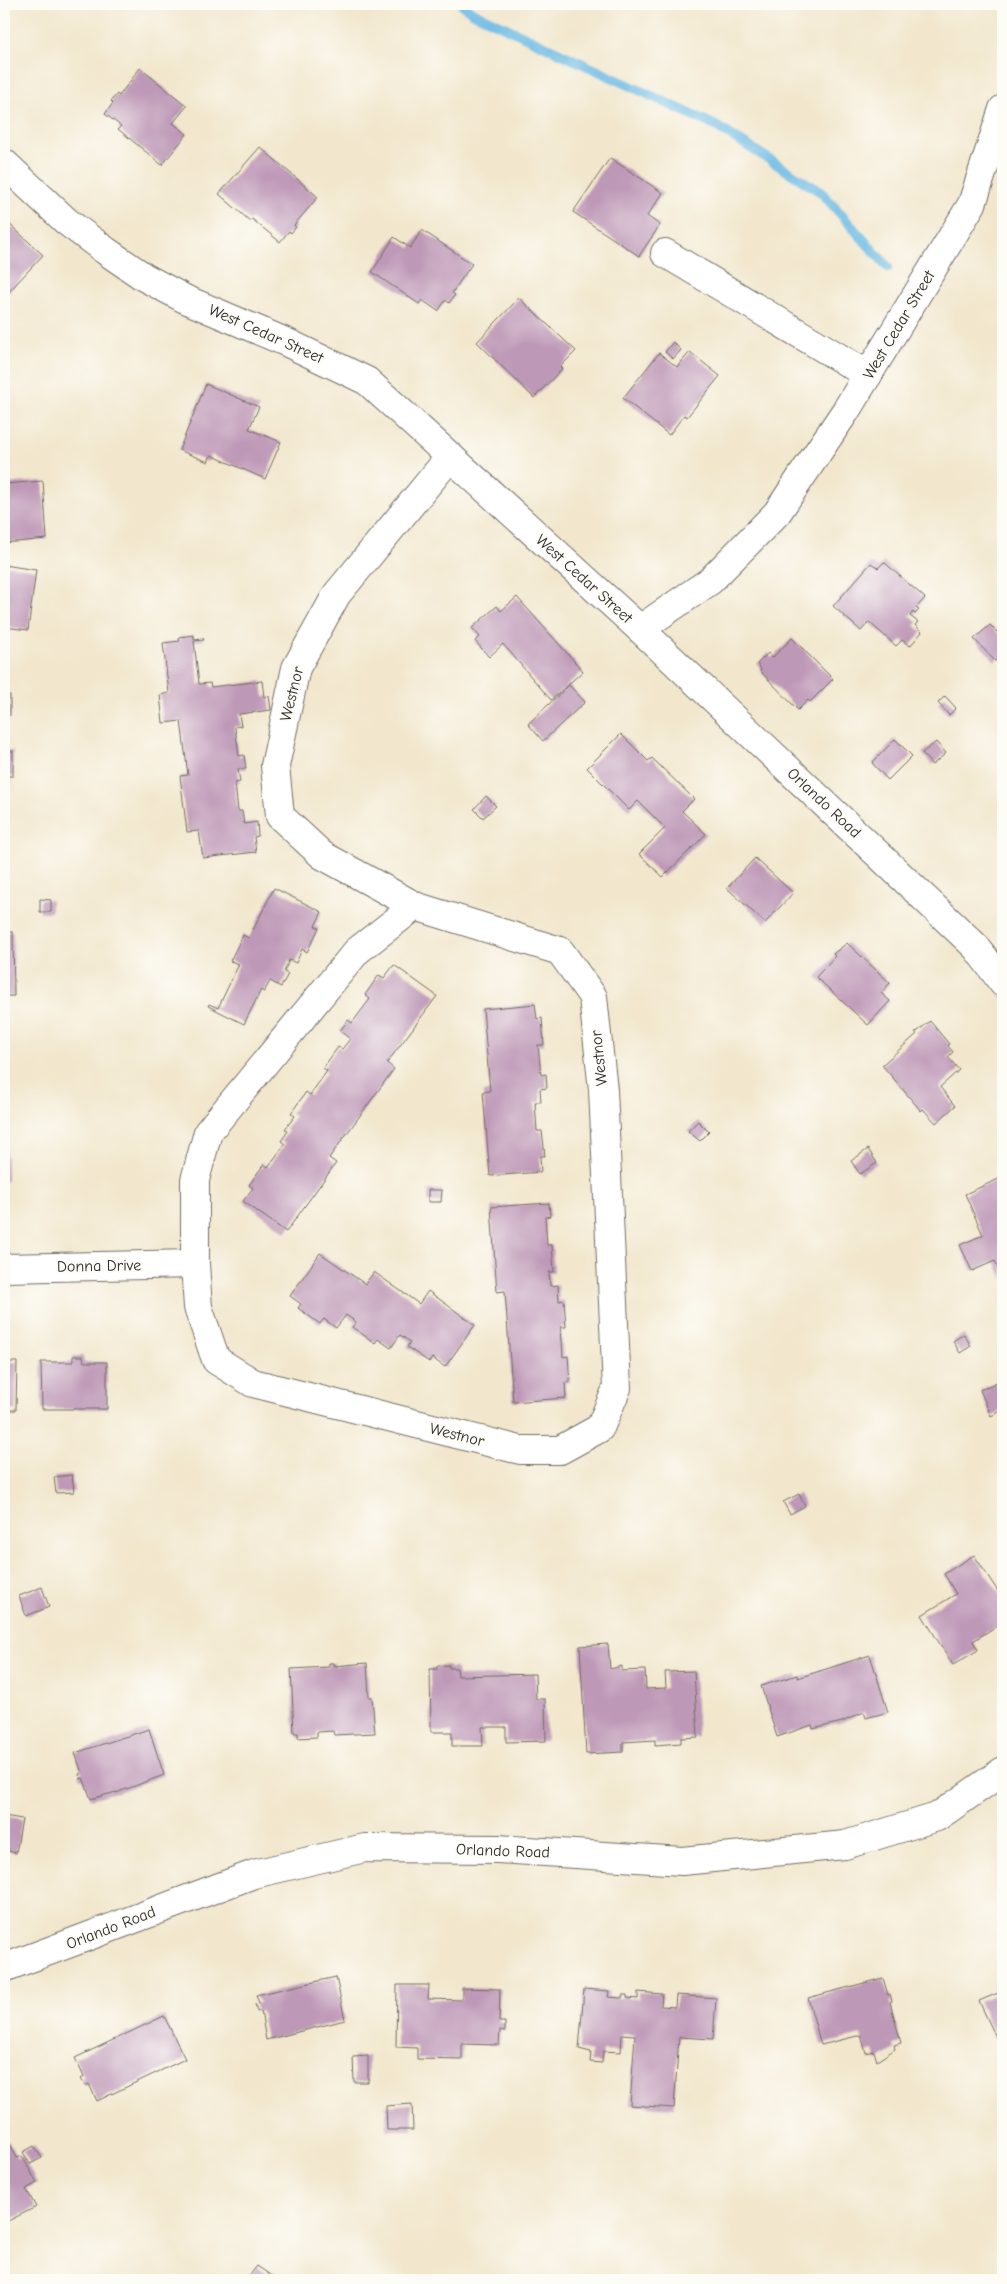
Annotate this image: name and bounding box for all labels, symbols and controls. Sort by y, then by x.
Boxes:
street label: West Cedar Street [859,267,939,383]
street label: West Cedar Street [206,301,327,368]
street label: West Cedar Street [532,531,636,627]
street label: Westnor [277,664,308,723]
street label: Orlando Road [783,764,865,842]
street label: Westnor [587,1029,611,1087]
street label: Donna Drive [57,1256,141,1276]
street label: Westnor [428,1420,487,1451]
street label: Orlando Road [456,1840,550,1862]
street label: Orlando Road [64,1903,158,1953]

